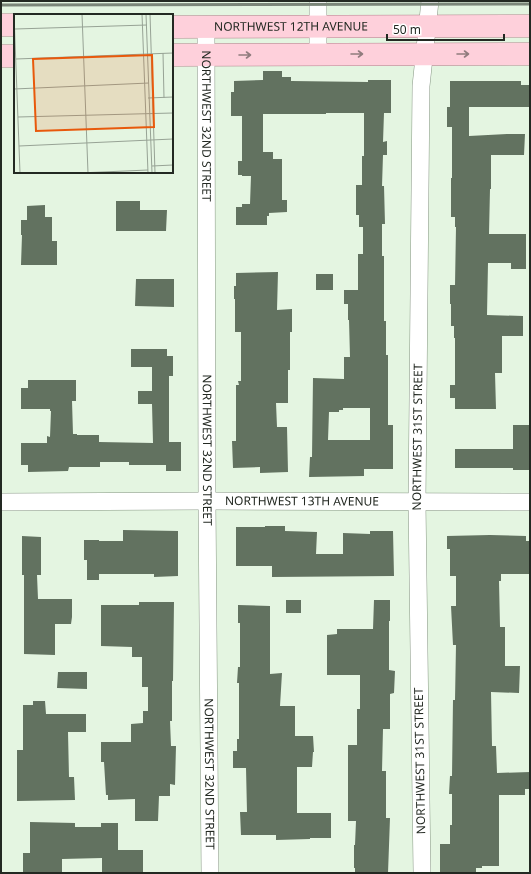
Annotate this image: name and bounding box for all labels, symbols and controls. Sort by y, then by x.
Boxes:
inset map [14,14,173,173]
scale bar [387,16,504,42]
street label: NORTHWEST 12TH AVENUE [214,17,368,35]
text: 50 m [393,21,421,38]
street label: NORTHWEST 32ND STREET [198,50,215,202]
one-way arrow [350,50,363,58]
one-way arrow [456,50,469,58]
one-way arrow [238,51,251,58]
street label: NORTHWEST 31ST STREET [408,363,426,511]
street label: NORTHWEST 32ND STREET [199,374,216,526]
street label: NORTHWEST 13TH AVENUE [225,492,379,510]
street label: NORTHWEST 31ST STREET [410,687,429,834]
street label: NORTHWEST 32ND STREET [201,698,219,850]

